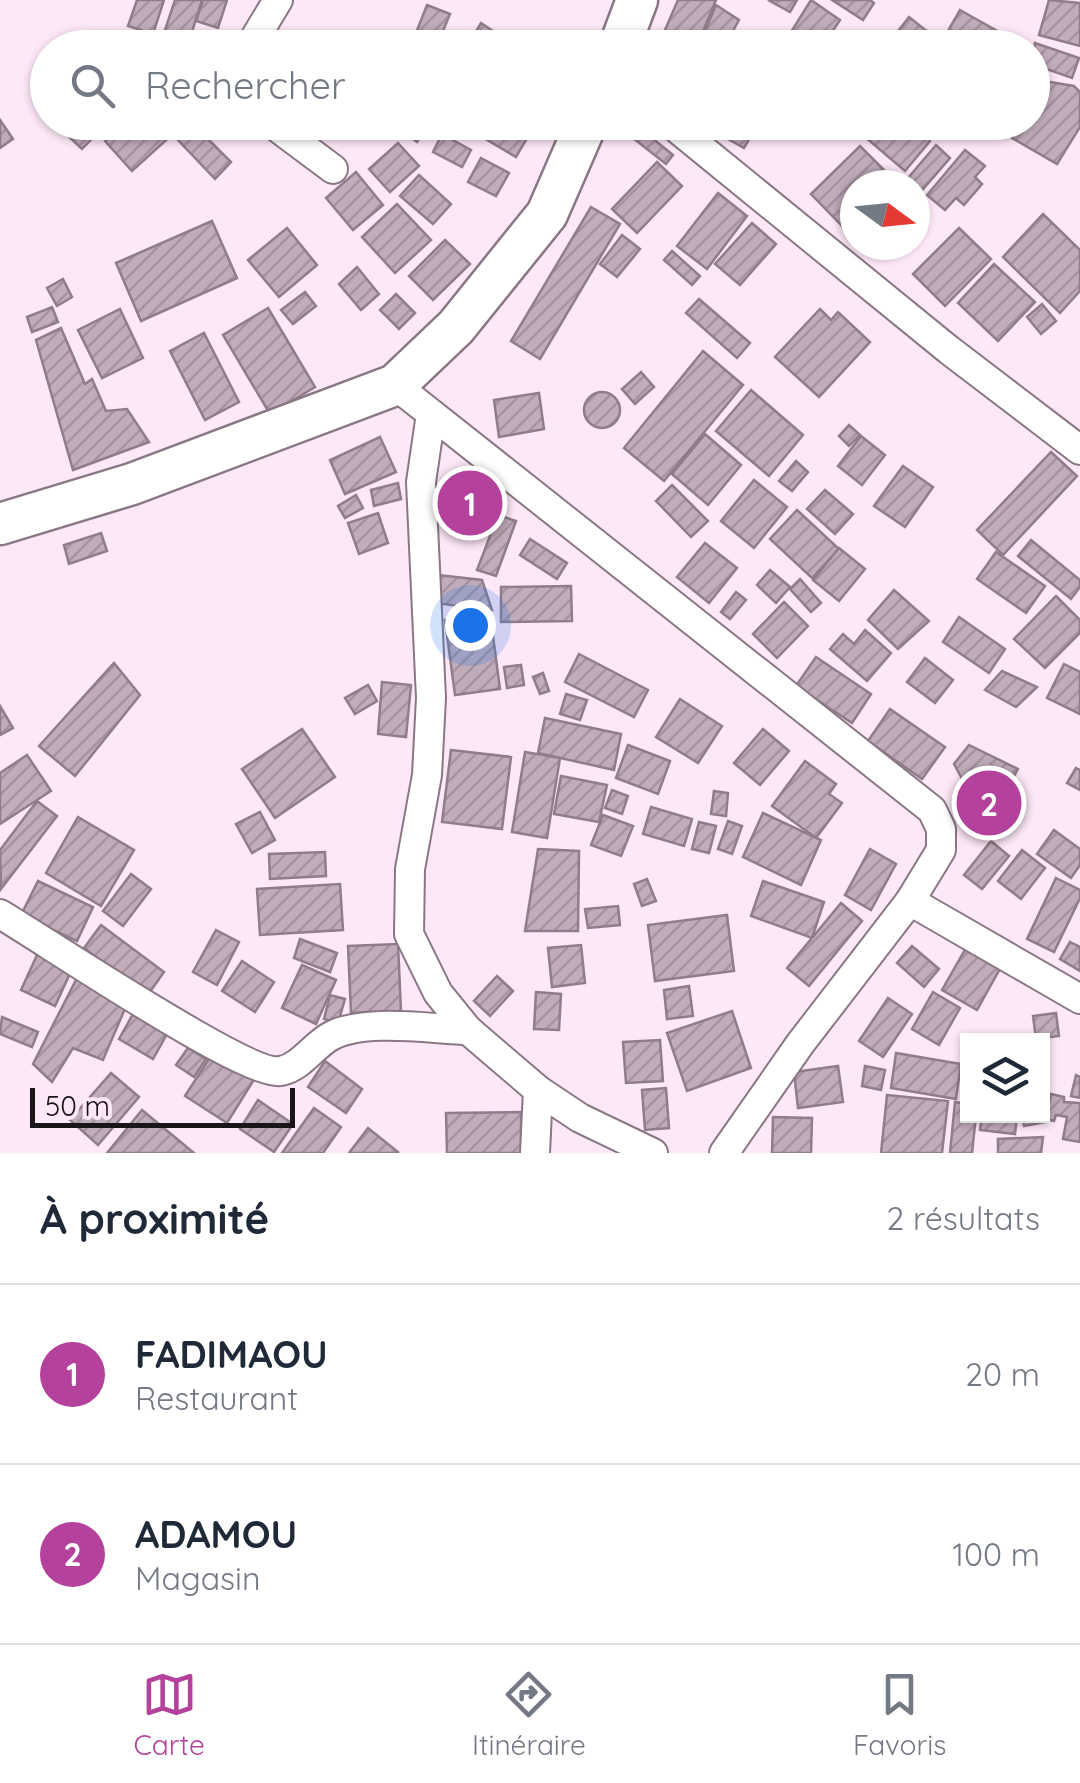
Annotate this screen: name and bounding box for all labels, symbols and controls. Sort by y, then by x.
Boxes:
search box [30,30,1050,140]
icon: search [65,58,120,113]
text: Rechercher [145,61,346,109]
north arrow [840,170,930,260]
pin: 1 [438,466,502,540]
your location [445,600,496,651]
pin: 2 [956,766,1022,840]
map controls [960,1033,1050,1123]
button: layers [960,1033,1050,1123]
scale bar [30,1083,295,1128]
text: 50 m [45,1088,110,1123]
text: À proximité [40,1192,269,1245]
text: 2 résultats [887,1198,1040,1238]
text: FADIMAOU [135,1330,328,1378]
text: 1 [66,1354,79,1394]
text: 20 m [965,1354,1040,1394]
text: Restaurant [135,1378,298,1418]
text: ADAMOU [135,1510,297,1558]
text: 2 [63,1534,82,1574]
text: 100 m [952,1534,1040,1574]
text: Magasin [135,1558,260,1598]
tab: Carte [134,1667,205,1762]
tab: Itinéraire [472,1667,586,1762]
tab: Favoris [853,1667,946,1762]

